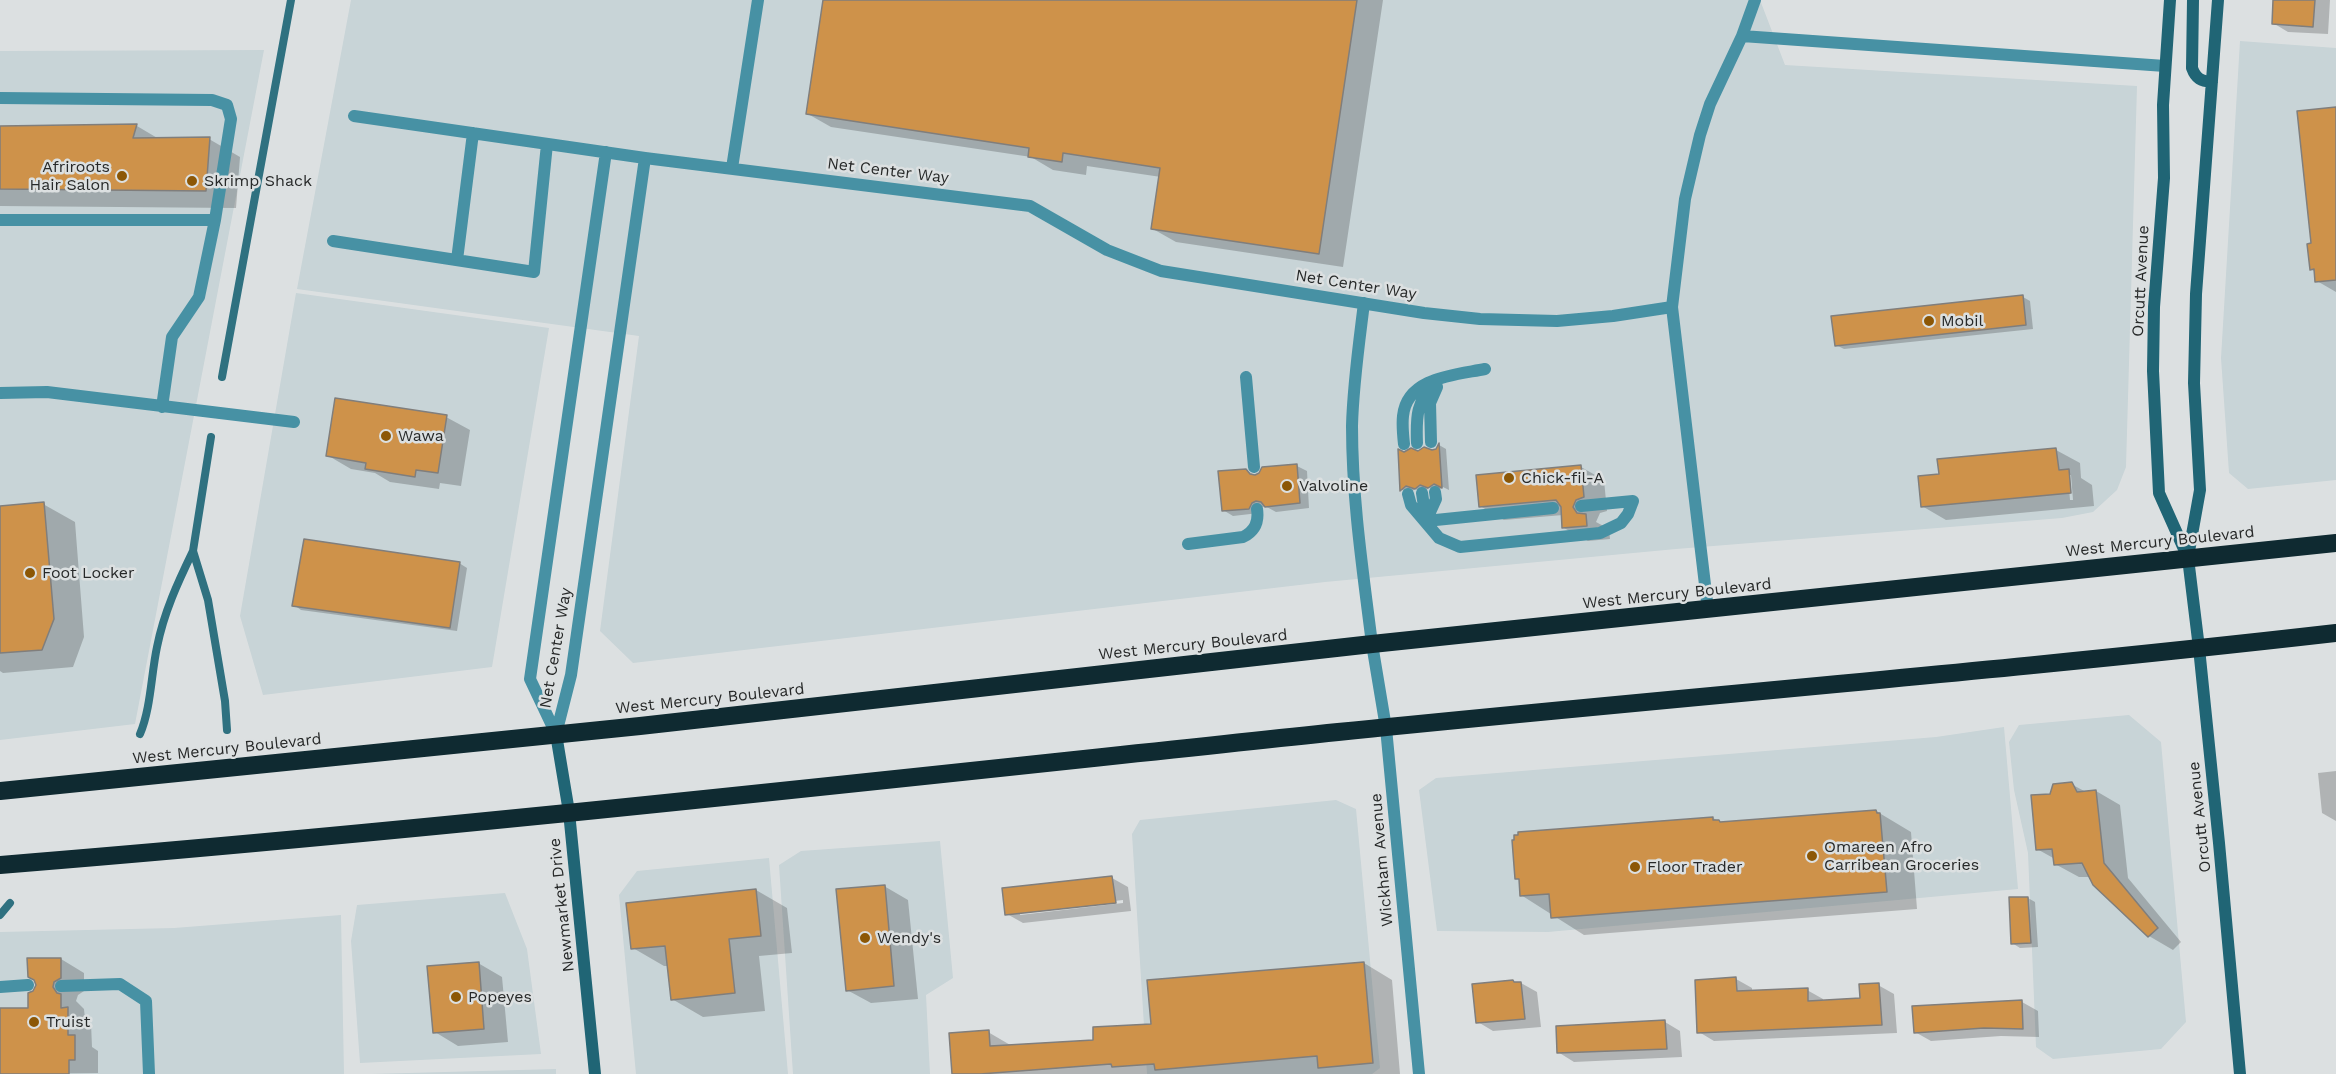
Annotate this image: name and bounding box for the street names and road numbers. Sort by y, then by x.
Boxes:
street label: Net Center Way [826,154,950,188]
street label: Orcutt Avenue [2128,225,2154,337]
street label: Net Center Way [1294,266,1418,304]
street label: West Mercury Boulevard [2064,523,2256,561]
street label: West Mercury Boulevard [1581,575,1773,613]
street label: Net Center Way [536,586,576,710]
street label: West Mercury Boulevard [1097,626,1289,664]
street label: West Mercury Boulevard [614,680,806,718]
street label: West Mercury Boulevard [131,730,323,768]
street label: Orcutt Avenue [2185,761,2215,873]
street label: Wickham Avenue [1367,792,1397,928]
street label: Newmarket Drive [545,837,579,973]

